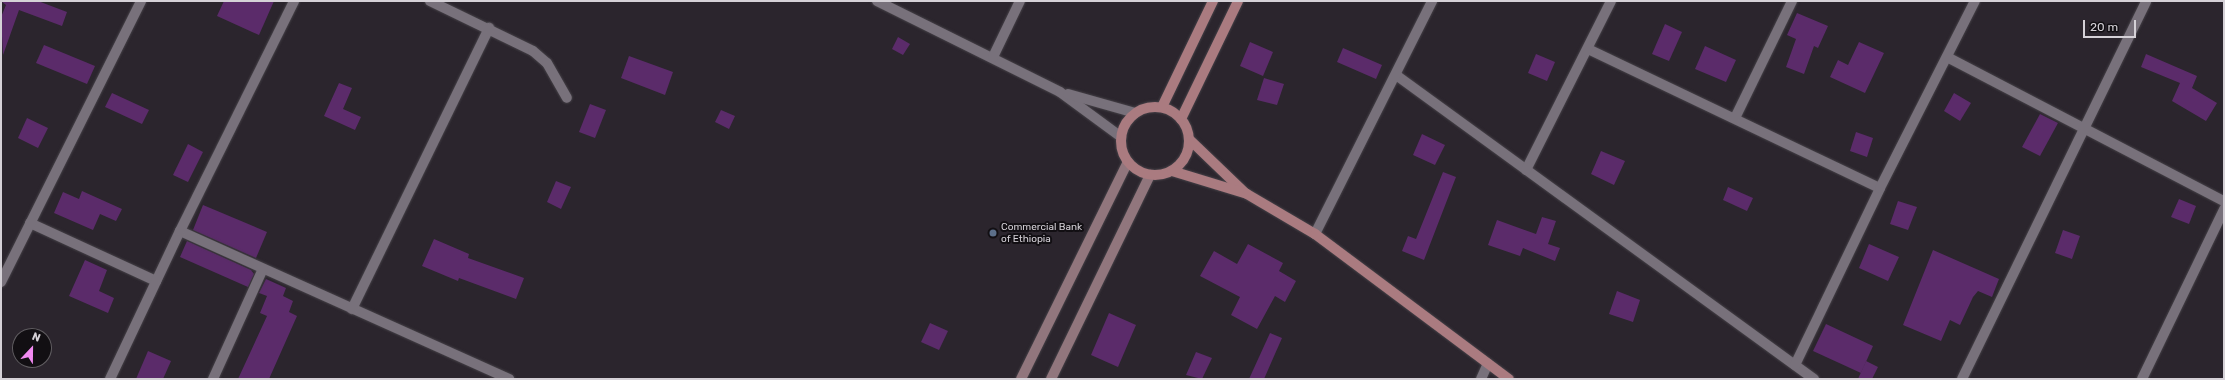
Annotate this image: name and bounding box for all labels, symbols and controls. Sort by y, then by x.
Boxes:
scale bar [2085,12,2138,38]
text: 20 m [2090,20,2118,34]
place label: Commercial Bank of Ethiopia [1001,221,1082,244]
marker: Commercial Bank of Ethiopia [988,228,998,238]
north arrow [12,328,52,368]
text: N [30,330,42,345]

